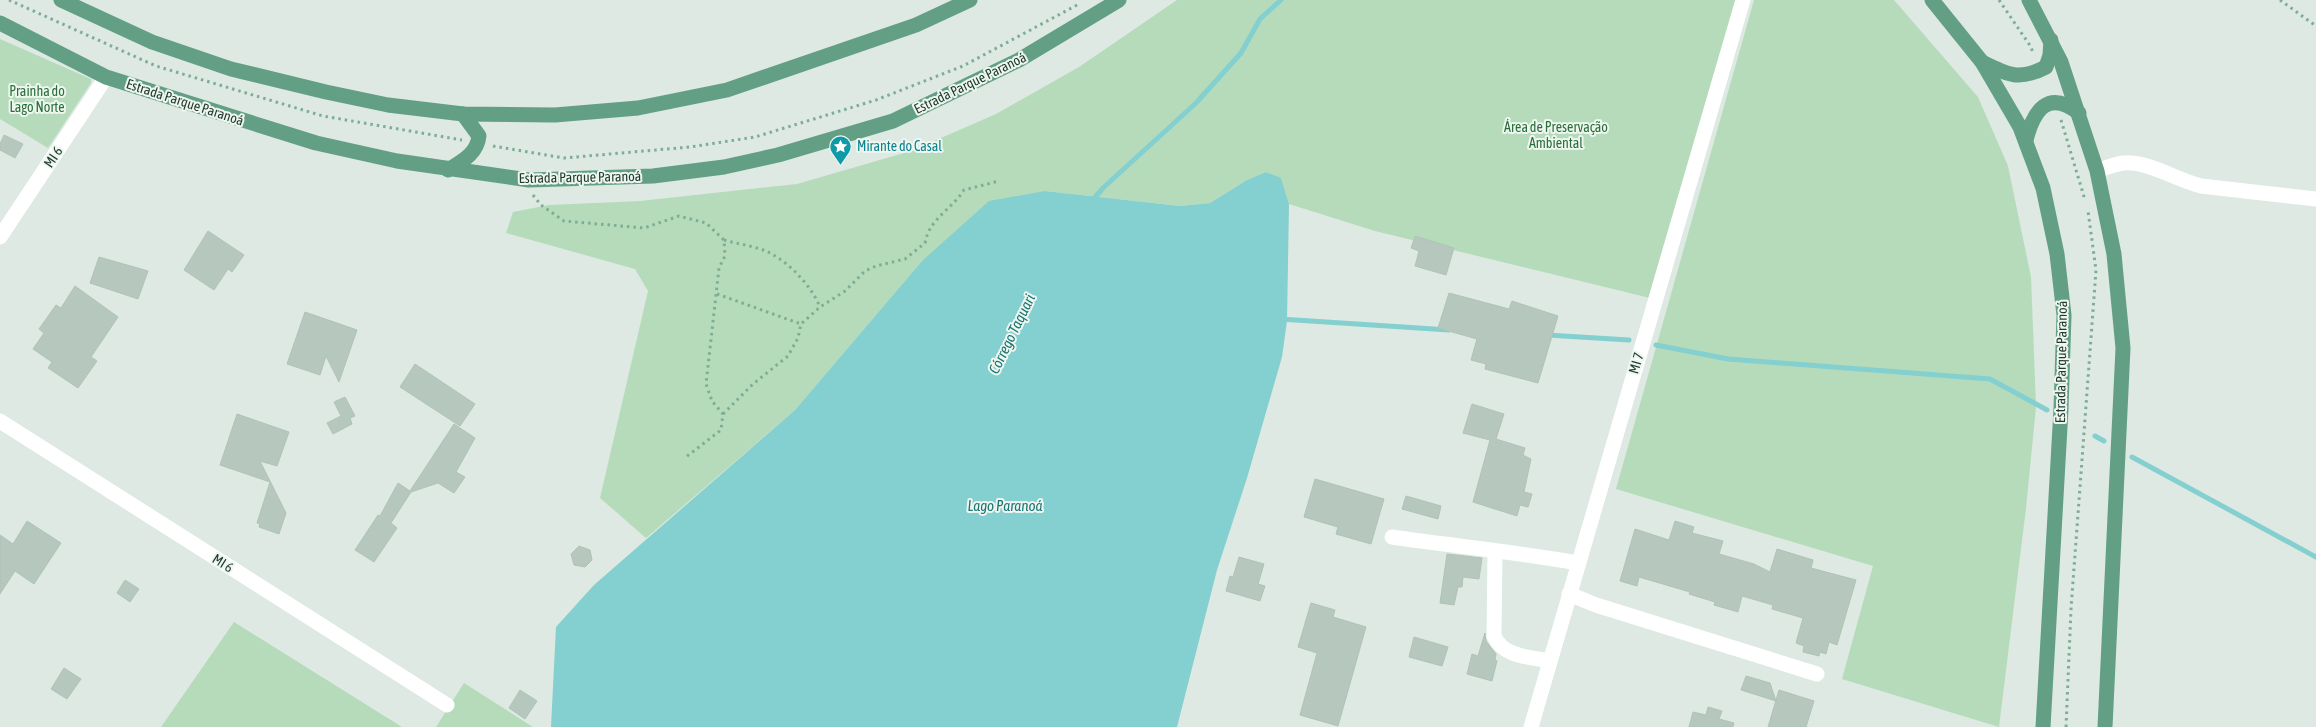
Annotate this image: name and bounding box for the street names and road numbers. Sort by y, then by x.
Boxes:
street label: Estrada Parque Paranoá [911,49,1029,117]
street label: Estrada Parque Paranoá [124,75,246,129]
street label: MI 6 [40,143,66,170]
street label: Estrada Parque Paranoá [519,168,641,186]
street label: Estrada Parque Paranoá [2052,301,2070,423]
street label: MI 7 [1625,350,1647,376]
street label: MI 6 [210,551,237,576]

